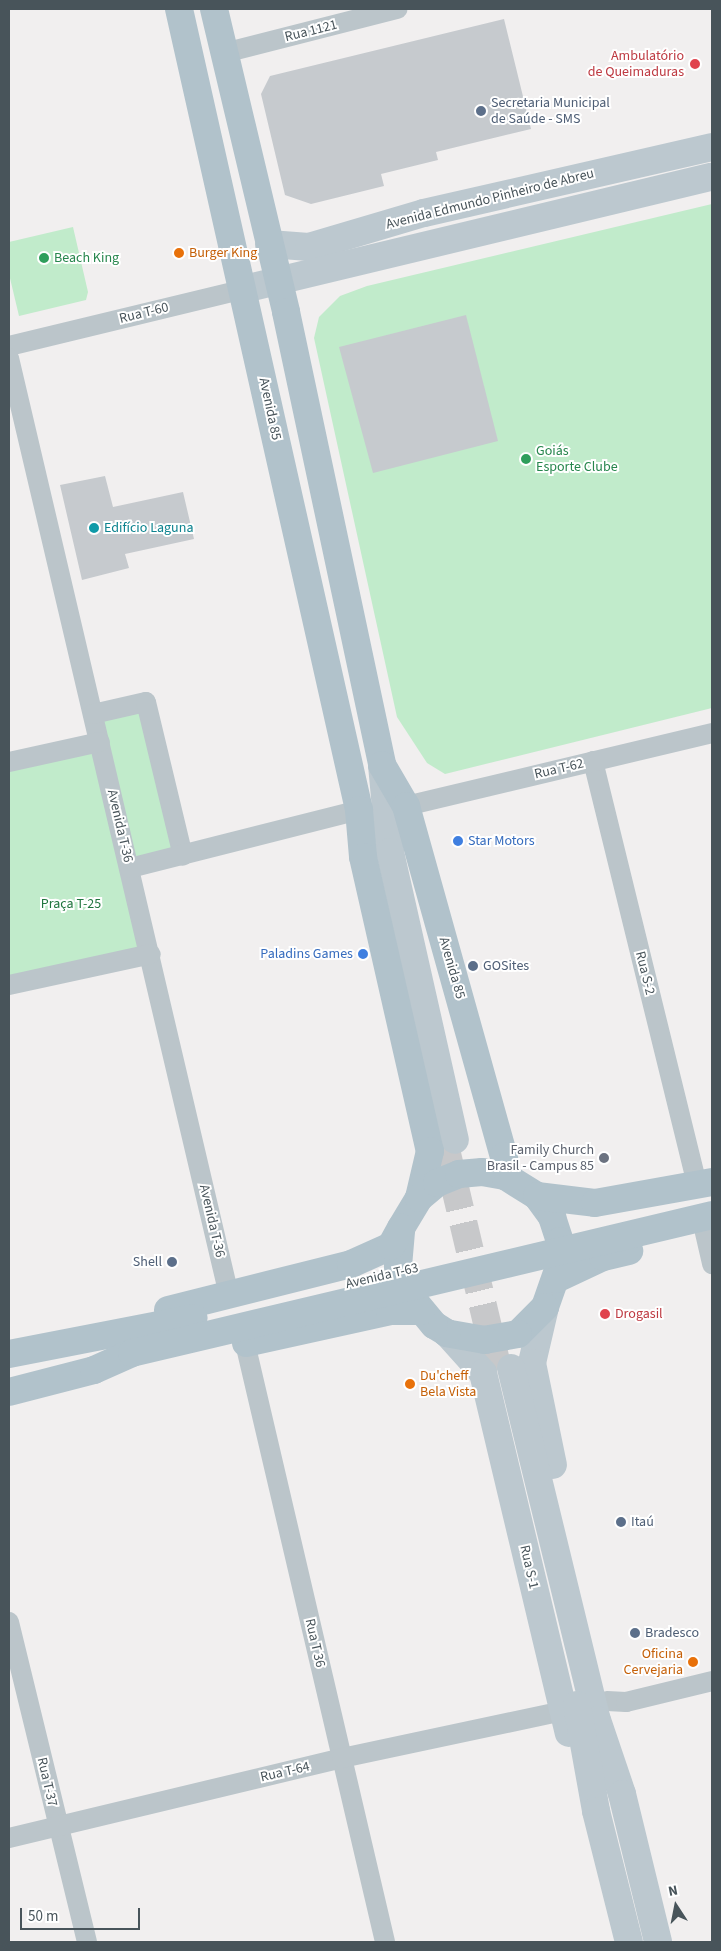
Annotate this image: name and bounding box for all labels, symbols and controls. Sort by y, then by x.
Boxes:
street label: Rua 1121 [283,16,339,46]
place label: Ambulatório de Queimaduras [588,48,684,80]
marker: Ambulatório de Queimaduras [688,57,702,71]
place label: Secretaria Municipal de Saúde - SMS [491,95,610,128]
marker: Secretaria Municipal de Saúde - SMS [475,105,487,117]
street label: Avenida Edmundo Pinheiro de Abreu [384,165,596,233]
place label: Burger King [189,245,257,261]
marker: Burger King [173,247,185,259]
place label: Beach King [54,250,119,266]
marker: Beach King [38,252,50,264]
street label: Rua T-60 [118,299,170,327]
street label: Avenida 85 [255,376,285,442]
place label: Goiás Esporte Clube [536,443,618,476]
marker: Goiás Esporte Clube [520,453,532,465]
place label: Edifício Laguna [104,520,193,536]
marker: Edifício Laguna [88,522,100,534]
street label: Rua T-62 [533,755,585,783]
street label: Avenida T-36 [103,788,137,864]
place label: Star Motors [468,833,535,849]
marker: Star Motors [452,835,464,847]
park label: Praça T-25 [41,896,101,912]
street label: Avenida 85 [435,935,469,1001]
place label: Paladins Games [260,946,353,962]
marker: Paladins Games [357,948,369,960]
street label: Rua S-2 [631,949,659,997]
place label: GOSites [483,958,529,974]
marker: GOSites [467,960,479,972]
place label: Family Church Brasil - Campus 85 [487,1142,594,1174]
marker: Family Church Brasil - Campus 85 [598,1152,610,1164]
street label: Avenida T-36 [195,1183,229,1259]
place label: Shell [133,1254,162,1270]
marker: Shell [166,1256,178,1268]
street label: Avenida T-63 [344,1259,420,1293]
place label: Drogasil [615,1306,663,1322]
marker: Drogasil [599,1308,611,1320]
place label: Du'cheff Bela Vista [420,1368,476,1400]
marker: Du'cheff Bela Vista [404,1378,416,1390]
place label: Itaú [631,1514,654,1530]
marker: Itaú [615,1516,627,1528]
street label: Rua S-1 [516,1543,542,1591]
street label: Rua T 36 [301,1617,329,1669]
place label: Bradesco [645,1625,699,1641]
marker: Bradesco [629,1627,641,1639]
place label: Oficina Cervejaria [624,1646,683,1678]
marker: Oficina Cervejaria [687,1656,699,1668]
street label: Rua T-37 [33,1756,61,1808]
street label: Rua T-64 [259,1758,311,1786]
north arrow [651,1881,701,1931]
text: N [667,1881,680,1902]
scale bar [22,1898,142,1930]
text: 50 m [28,1906,58,1927]

